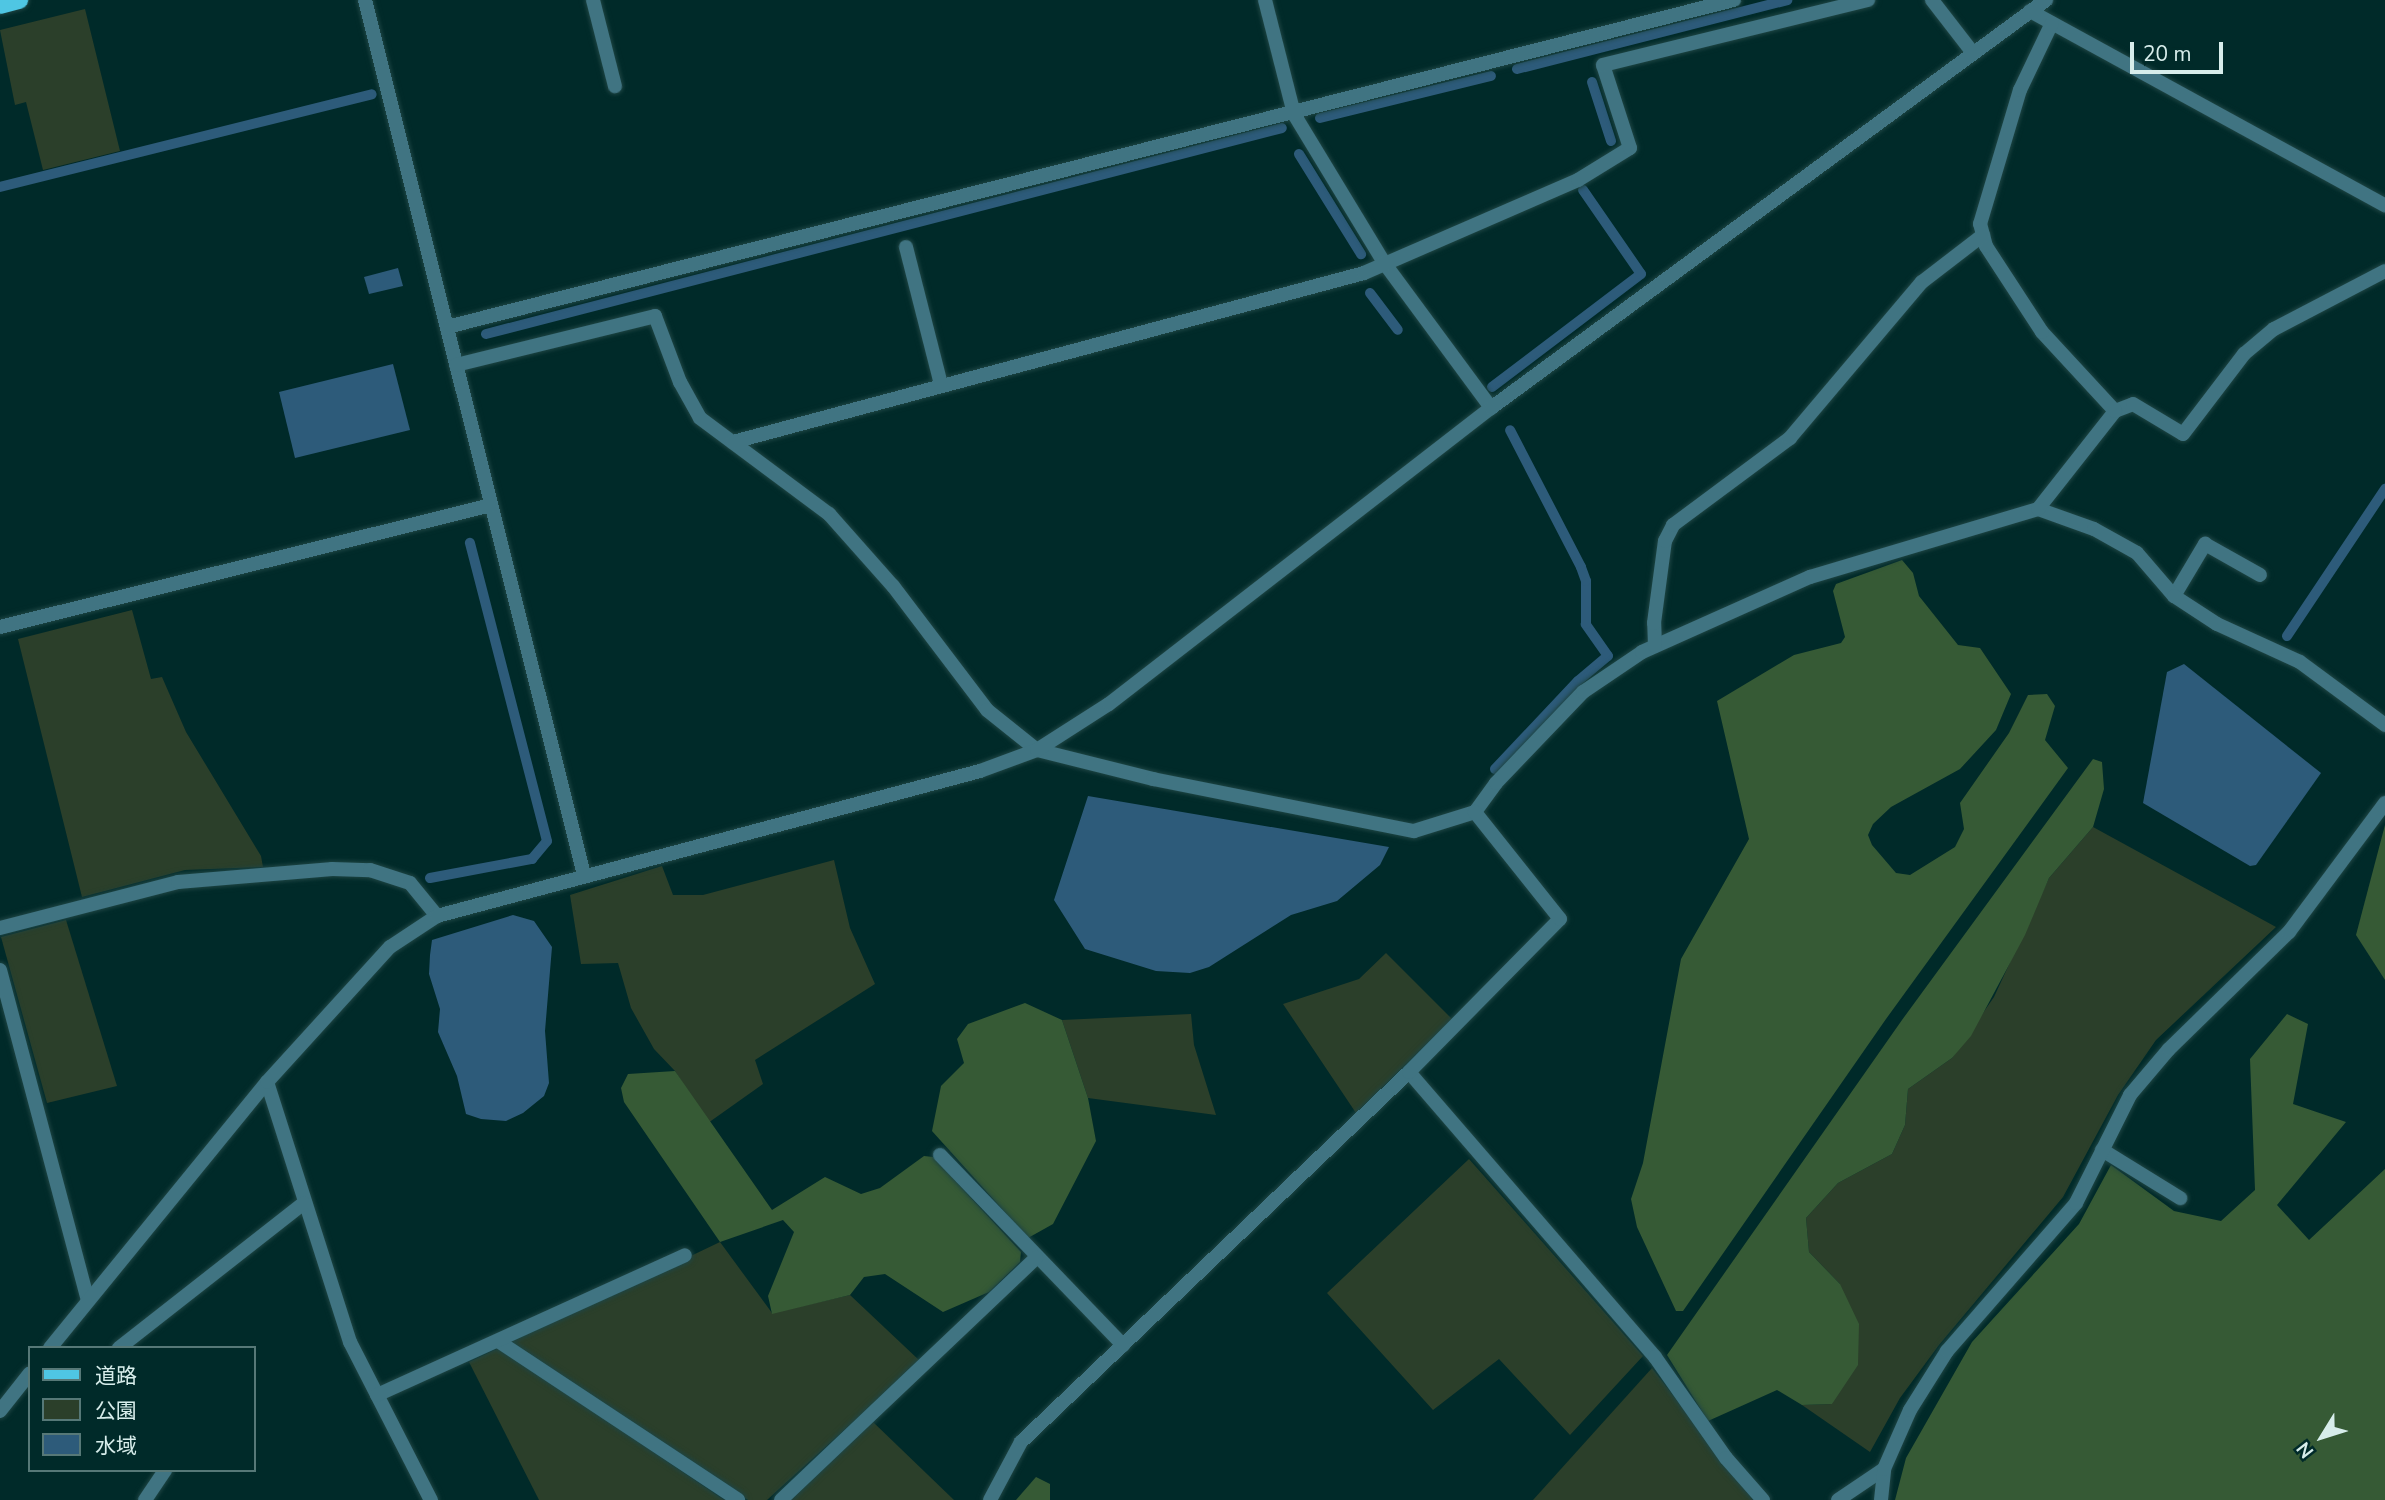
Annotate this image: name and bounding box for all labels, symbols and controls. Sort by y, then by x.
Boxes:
scale bar [2133,28,2226,72]
text: 20 m [2143,40,2192,68]
legend [28,1346,256,1472]
text: 道路 [95,1362,137,1390]
text: 公園 [95,1397,137,1425]
north arrow [2287,1402,2357,1472]
text: 水域 [95,1432,137,1460]
text: N [2291,1436,2320,1464]

